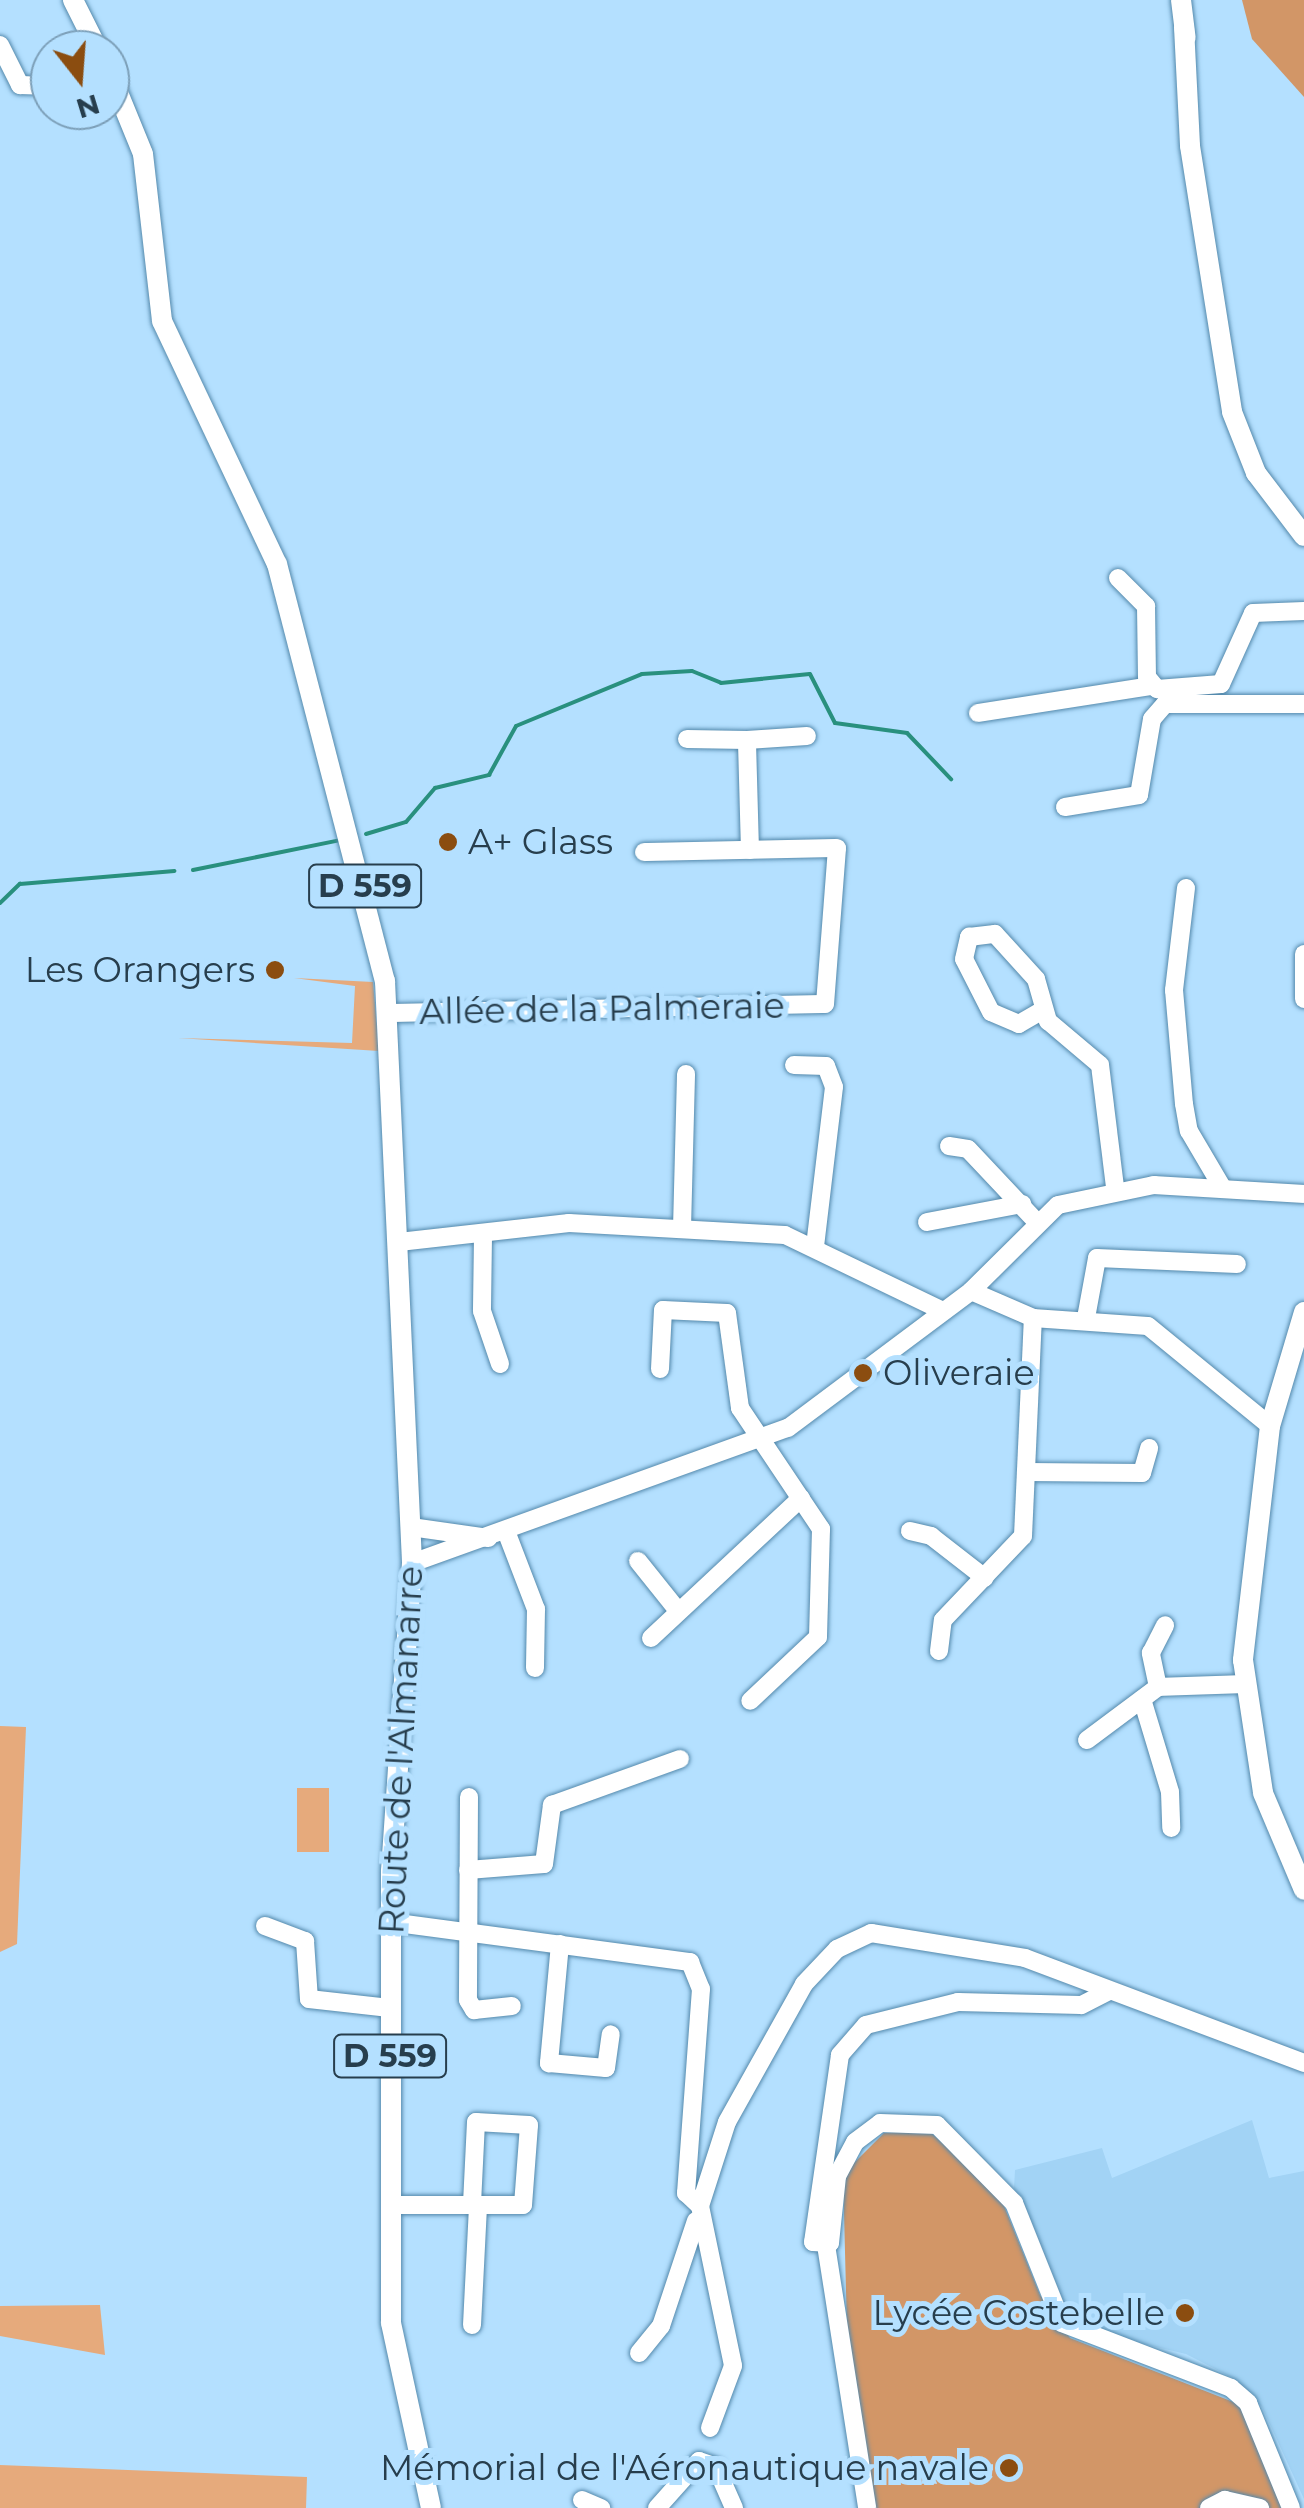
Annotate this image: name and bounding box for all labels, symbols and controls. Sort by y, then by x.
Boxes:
north arrow [30,30,130,130]
text: N [72,87,104,126]
place label: A+ Glass [468,821,613,863]
marker: A+ Glass [437,831,459,853]
road number: D 559 [308,859,422,913]
place label: Les Orangers [25,949,255,991]
marker: Les Orangers [264,959,286,981]
street label: Allée de la Palmeraie [419,985,785,1033]
place label: Oliveraie [883,1352,1035,1394]
marker: Oliveraie [852,1362,874,1384]
street label: Route de l'Almanarre [370,1565,432,1935]
road number: D 559 [332,2029,448,2083]
place label: Lycée Costebelle [873,2292,1165,2334]
marker: Lycée Costebelle [1174,2302,1196,2324]
place label: Mémorial de l'Aéronautique navale [380,2447,989,2489]
marker: Mémorial de l'Aéronautique navale [998,2457,1020,2479]

